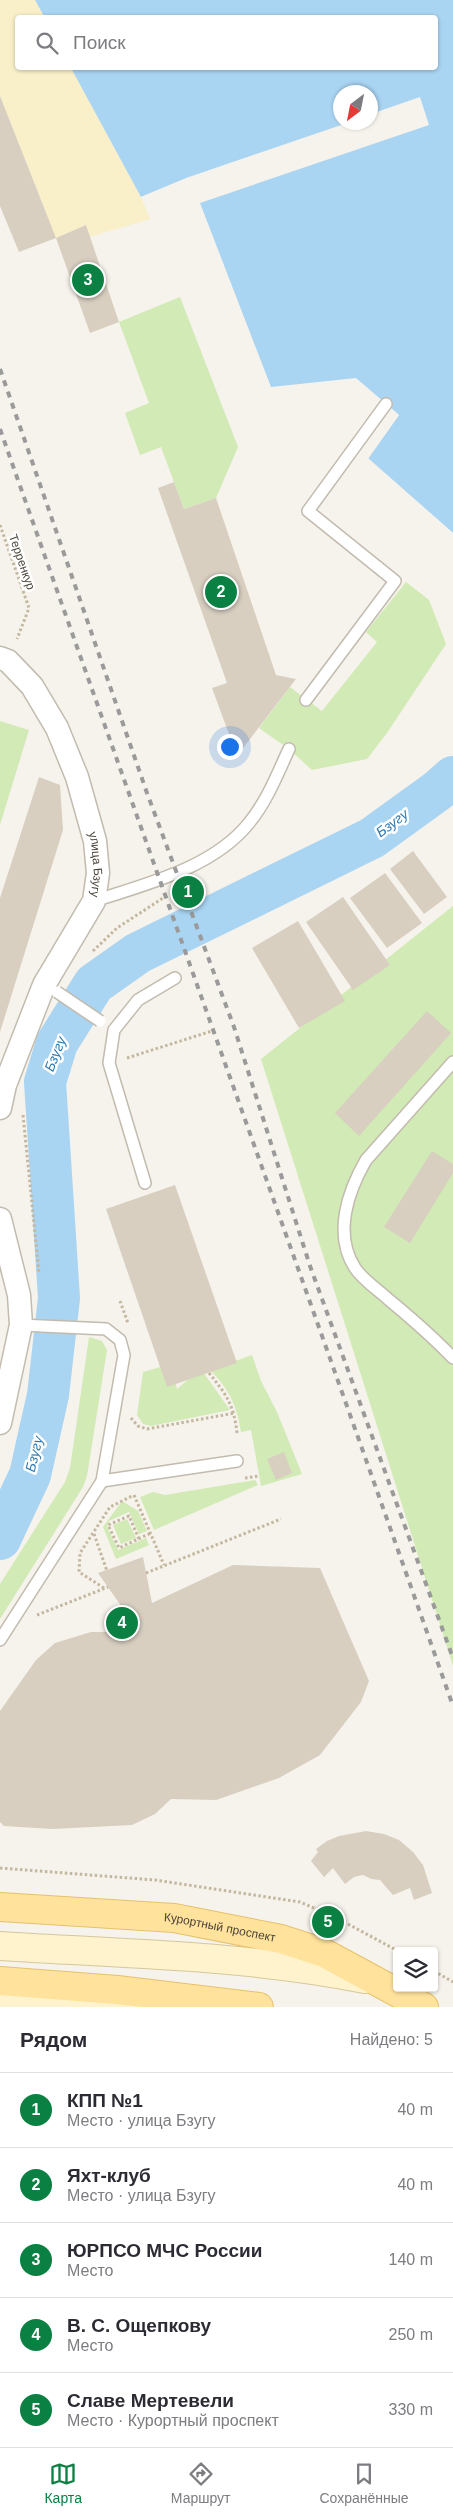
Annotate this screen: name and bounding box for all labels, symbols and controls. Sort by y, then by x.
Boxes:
search box [15,15,438,70]
icon: search [33,29,61,57]
text: Поиск [73,32,126,53]
north arrow [333,85,378,130]
pin: 3 [72,261,104,299]
street label: Терренкур [6,532,38,592]
pin: 2 [205,573,237,611]
your location [217,734,243,760]
water label: Бзугу [373,805,412,840]
street label: улица Бзугу [86,830,105,898]
pin: 1 [172,873,204,911]
water label: Бзугу [41,1033,70,1074]
water label: Бзугу [22,1434,46,1473]
pin: 4 [106,1604,138,1642]
pin: 5 [312,1903,344,1941]
street label: Курортный проспект [164,1910,277,1945]
map controls [393,1947,438,1992]
button: layers [393,1947,438,1992]
text: Рядом [20,2028,87,2051]
text: Найдено: 5 [350,2031,433,2048]
text: КПП №1 [67,2090,143,2111]
text: 1 [32,2101,40,2118]
text: 40 m [397,2101,433,2118]
text: Место · улица Бзугу [67,2112,216,2129]
text: Яхт-клуб [67,2165,151,2186]
text: 2 [32,2176,40,2193]
text: 40 m [397,2176,433,2193]
text: Место · улица Бзугу [67,2187,216,2204]
text: ЮРПСО МЧС России [67,2240,262,2261]
text: 3 [32,2251,40,2268]
text: 140 m [389,2251,433,2268]
text: Место [67,2262,113,2279]
text: В. С. Ощепкову [67,2315,211,2336]
text: 4 [32,2326,40,2343]
text: 250 m [389,2326,433,2343]
text: Место [67,2337,113,2354]
text: Славе Мертевели [67,2390,234,2411]
text: 5 [32,2401,40,2418]
text: 330 m [389,2401,433,2418]
text: Место · Курортный проспект [67,2412,279,2429]
tab: Карта [44,2460,82,2506]
tab: Маршрут [171,2460,231,2506]
tab: Сохранённые [319,2460,409,2506]

